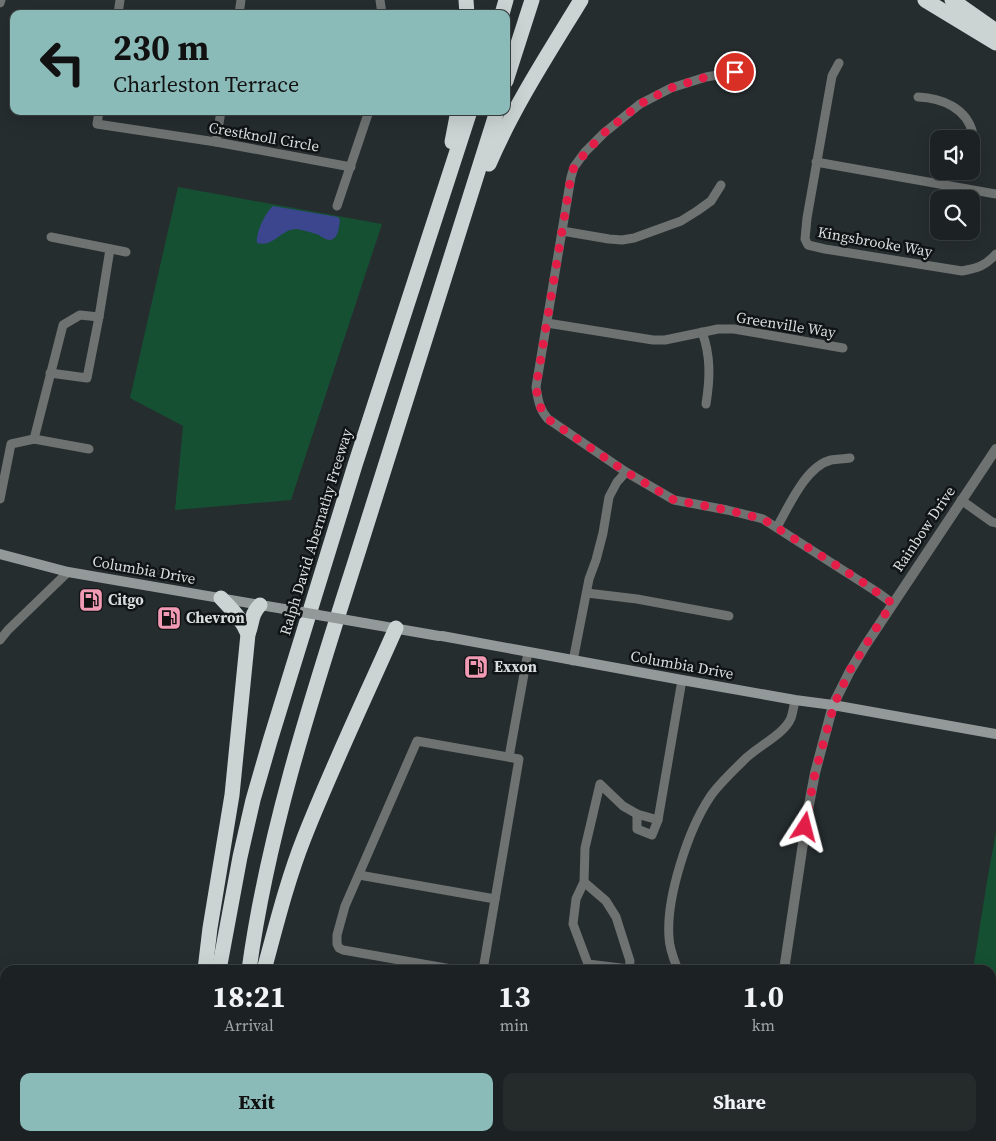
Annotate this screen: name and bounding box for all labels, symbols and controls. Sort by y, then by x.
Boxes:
text: 230 m [113,24,209,72]
icon: left [30,30,95,95]
pin [714,51,756,93]
icon: arrive [721,58,749,86]
text: Charleston Terrace [113,69,299,99]
street label: Crestknoll Circle [207,116,321,157]
map controls [930,130,980,240]
button: sound [930,130,980,180]
button: search [930,190,980,240]
street label: Kingsbrooke Way [816,221,934,262]
street label: Greenville Way [735,306,838,343]
street label: Ralph David Abernathy Freeway [274,426,357,638]
street label: Rainbow Drive [887,482,960,576]
street label: Columbia Drive [91,550,198,589]
fuel station icon: Citgo [78,587,104,613]
place label: Citgo [108,589,144,610]
fuel station icon: Chevron [156,605,182,631]
place label: Chevron [186,607,245,628]
street label: Columbia Drive [629,645,736,684]
fuel station icon: Exxon [463,654,489,680]
place label: Exxon [494,656,537,677]
position arrow [778,800,830,852]
text: 18:21 [212,976,286,1017]
text: 13 [498,976,531,1017]
text: 1.0 [742,976,784,1017]
text: Arrival [224,1014,274,1036]
text: min [500,1014,529,1036]
text: km [752,1014,775,1036]
button: Exit [20,1073,493,1131]
button: Share [503,1073,976,1131]

